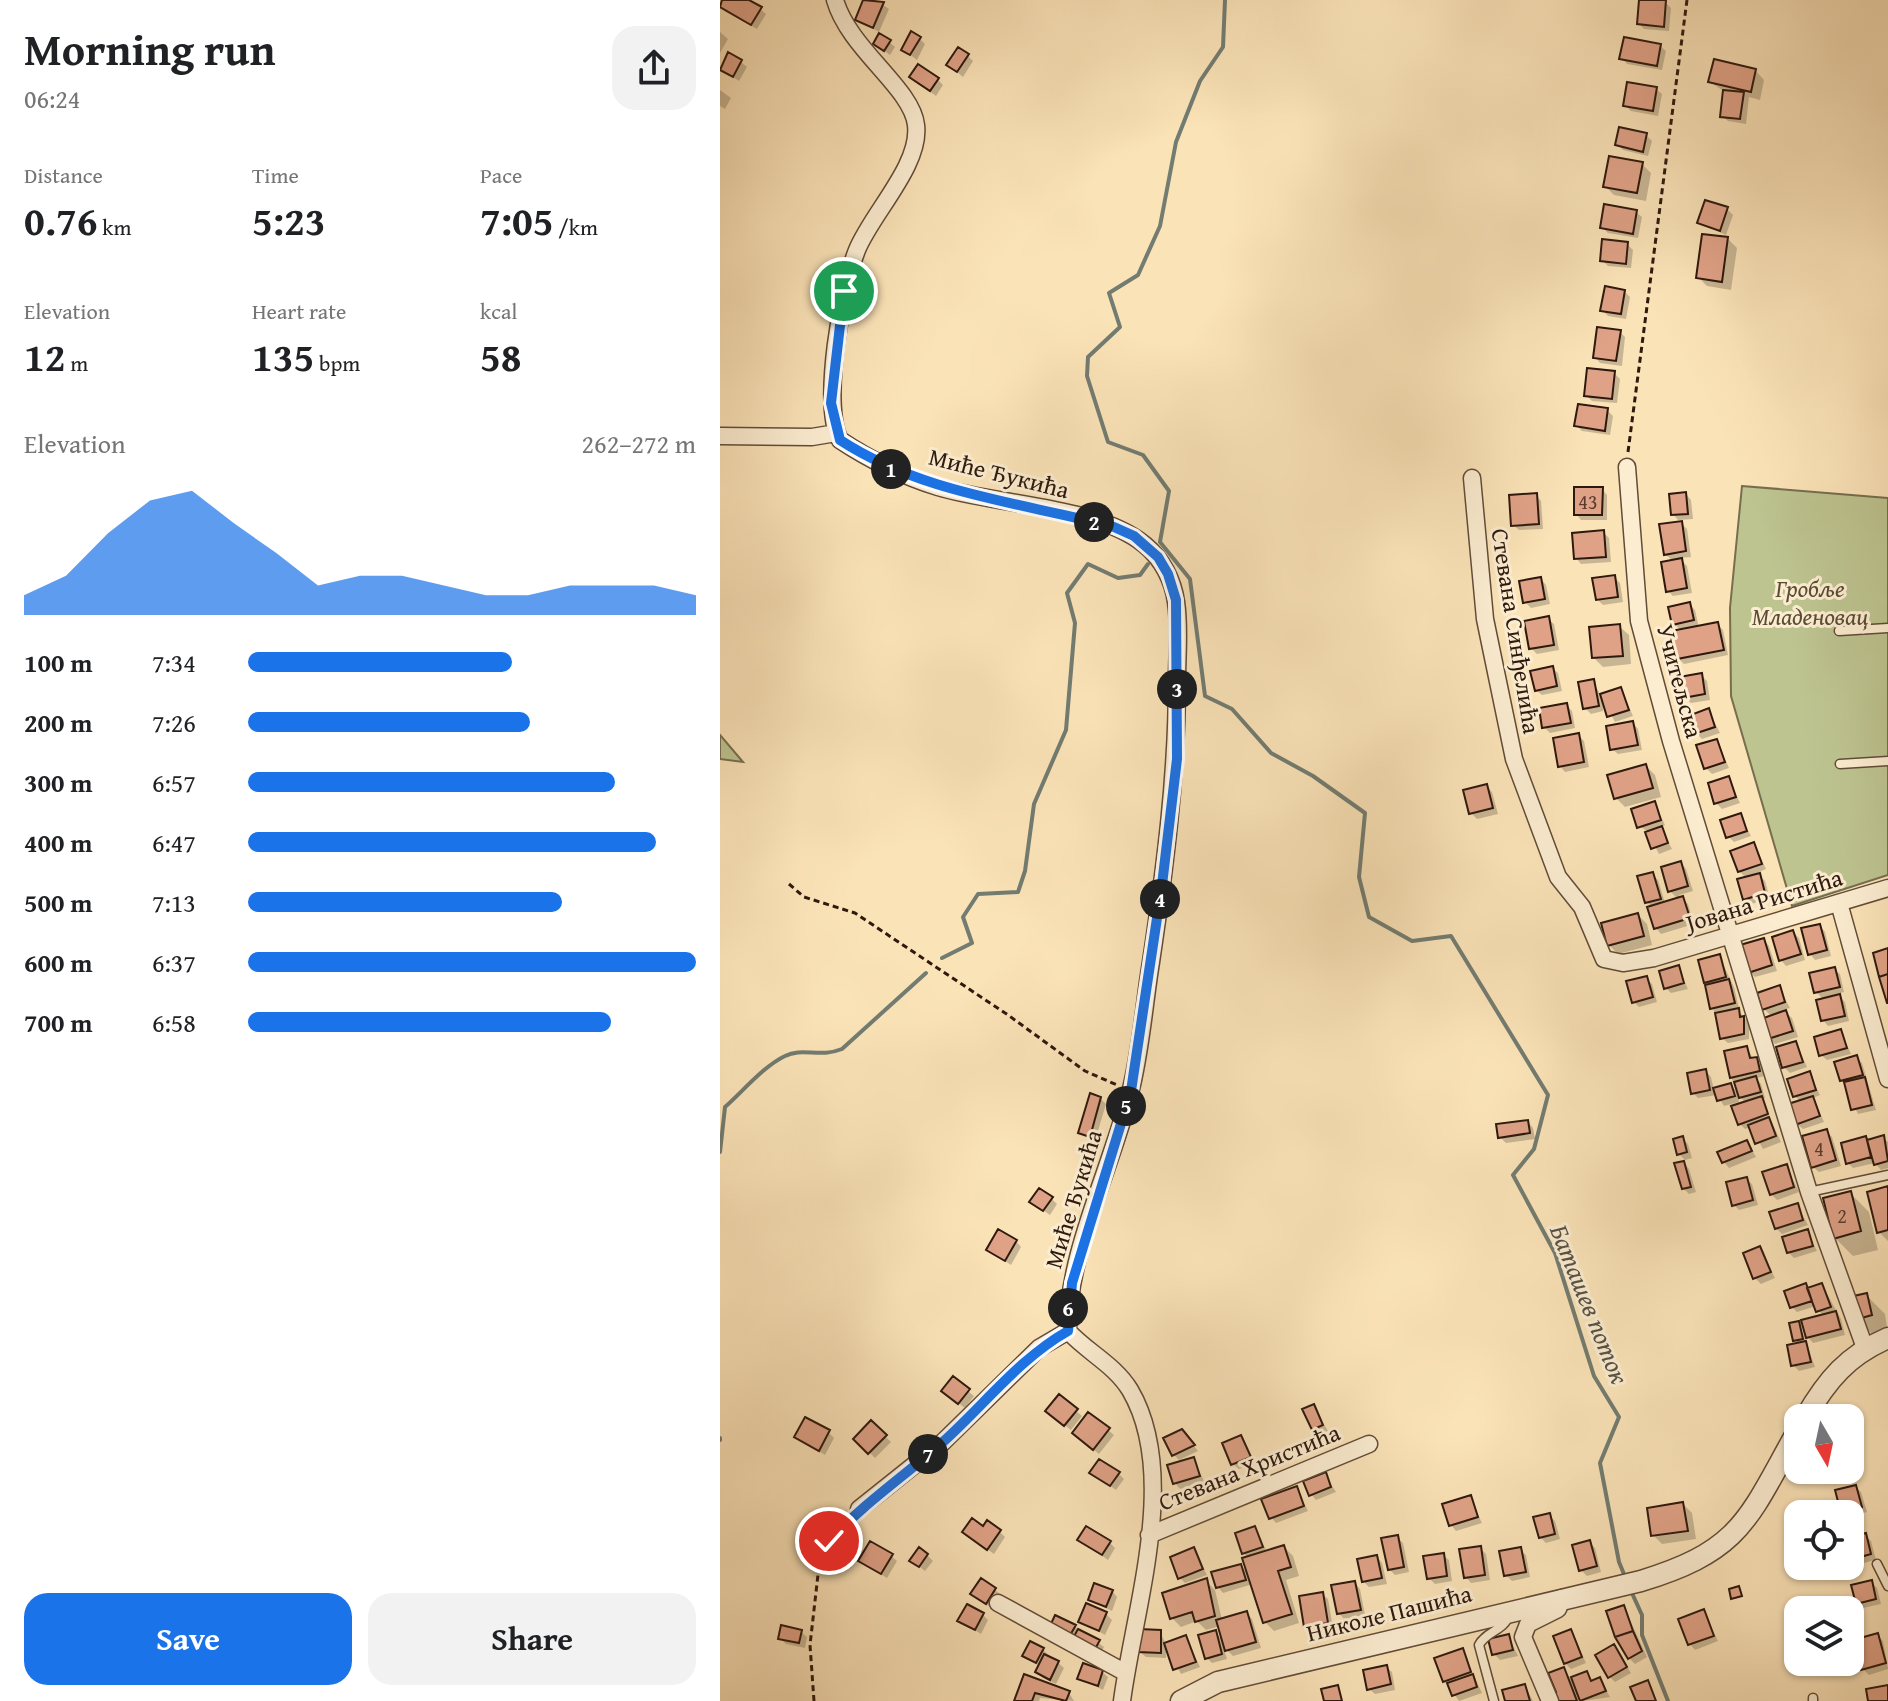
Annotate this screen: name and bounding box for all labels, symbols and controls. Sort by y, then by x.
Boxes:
text: Morning run [24,17,275,81]
button: share [612,26,696,110]
text: 06:24 [24,79,80,118]
text: Distance [24,159,103,191]
text: Time [252,159,299,191]
text: Pace [480,159,522,191]
text: 0.76 [24,191,97,250]
text: 5:23 [252,191,325,250]
text: 7:05 [480,191,553,250]
text: km [97,211,131,243]
text: /km [553,211,598,243]
pin [810,257,878,325]
icon: arrive [822,269,866,313]
text: Elevation [24,295,110,327]
text: Heart rate [252,295,346,327]
text: kcal [480,295,518,327]
text: 12 [24,327,65,386]
text: 135 [252,327,314,386]
text: 58 [480,327,521,386]
text: m [65,347,88,379]
text: bpm [314,347,360,379]
text: Elevation [24,424,126,463]
text: 262–272 m [582,424,696,463]
street label: Миће Ђукића [925,439,1073,507]
pin: 1 [871,449,911,489]
text: 1 [885,453,897,485]
house number: 43 [1578,487,1598,516]
pin: 2 [1074,502,1114,542]
text: 2 [1088,506,1100,538]
street label: Стевана Синђелића [1483,526,1550,737]
park label: Гробље Младеновац [1752,571,1868,634]
street label: Учитељска [1648,620,1712,743]
text: 100 m [24,643,92,682]
text: 7:34 [152,643,196,682]
pin: 3 [1157,669,1197,709]
text: 3 [1171,673,1183,705]
text: 200 m [24,703,92,742]
text: 7:26 [152,703,196,742]
text: 300 m [24,763,92,802]
text: 6:57 [152,763,196,802]
text: 400 m [24,823,92,862]
text: 6:47 [152,823,196,862]
street label: Јована Ристића [1678,859,1847,941]
pin: 4 [1140,879,1180,919]
text: 500 m [24,883,92,922]
text: 7:13 [152,883,196,922]
text: 4 [1154,883,1166,915]
text: 600 m [24,943,92,982]
text: 6:37 [152,943,196,982]
text: 700 m [24,1003,92,1042]
text: 6:58 [152,1003,196,1042]
pin: 5 [1106,1086,1146,1126]
text: 5 [1120,1090,1132,1122]
street label: Миће Ђукића [1035,1125,1111,1273]
house number: 4 [1814,1134,1824,1163]
house number: 2 [1837,1201,1847,1230]
water label: Баташев поток [1540,1218,1640,1390]
pin: 6 [1048,1288,1088,1328]
text: 6 [1062,1292,1074,1324]
north arrow [1784,1404,1864,1484]
map controls [1784,1404,1864,1676]
street label: Стевана Христића [1153,1414,1346,1519]
pin: 7 [908,1434,948,1474]
text: 7 [922,1438,934,1470]
button: locate [1784,1500,1864,1580]
pin [795,1507,863,1575]
icon: check [807,1519,851,1563]
street label: Николе Пашића [1303,1575,1476,1650]
button: Save [24,1593,352,1685]
button: Share [368,1593,696,1685]
button: layers [1784,1596,1864,1676]

